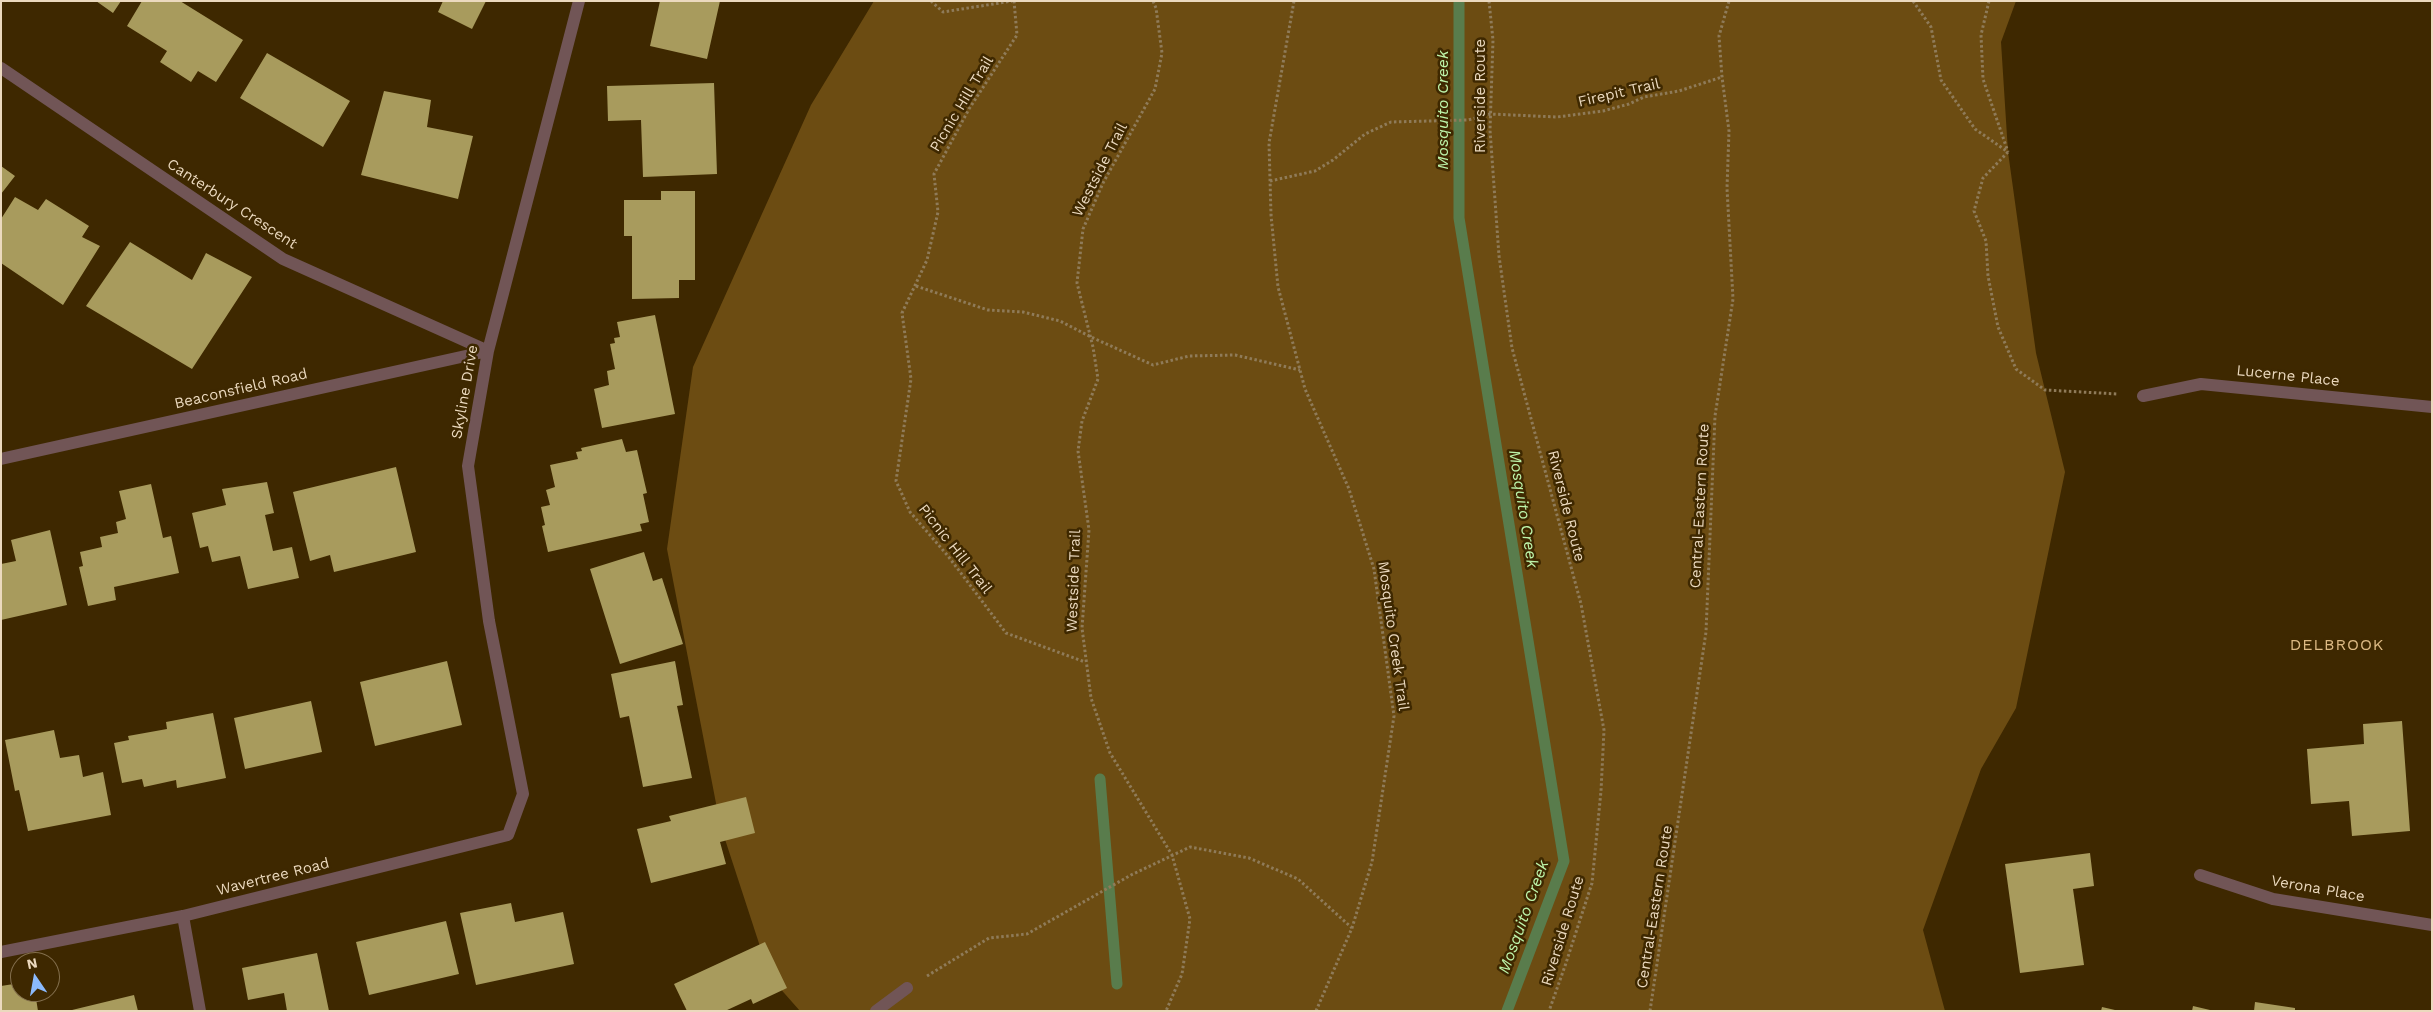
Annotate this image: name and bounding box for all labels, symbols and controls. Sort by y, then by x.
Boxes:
street label: Riverside Route [1472,39,1490,153]
water label: Mosquito Creek [1433,50,1453,170]
street label: Picnic Hill Trail [926,53,998,155]
street label: Firepit Trail [1576,75,1662,111]
street label: Westside Trail [1069,120,1131,220]
street label: Canterbury Crescent [163,155,301,253]
street label: Skyline Drive [448,344,482,440]
street label: Lucerne Place [2236,362,2340,390]
street label: Beaconsfield Road [173,365,309,413]
street label: Central-Eastern Route [1687,423,1713,589]
street label: Riverside Route [1543,448,1589,564]
water label: Mosquito Creek [1504,449,1542,569]
street label: Picnic Hill Trail [914,501,996,597]
street label: Westside Trail [1063,529,1085,633]
street label: Mosquito Creek Trail [1374,560,1412,712]
district label: DELBROOK [2289,635,2385,655]
street label: Central-Eastern Route [1633,824,1677,990]
street label: Wavertree Road [215,854,331,900]
water label: Mosquito Creek [1495,858,1553,976]
street label: Verona Place [2270,872,2366,906]
street label: Riverside Route [1538,874,1588,988]
north arrow [10,952,60,1002]
text: N [25,954,39,972]

